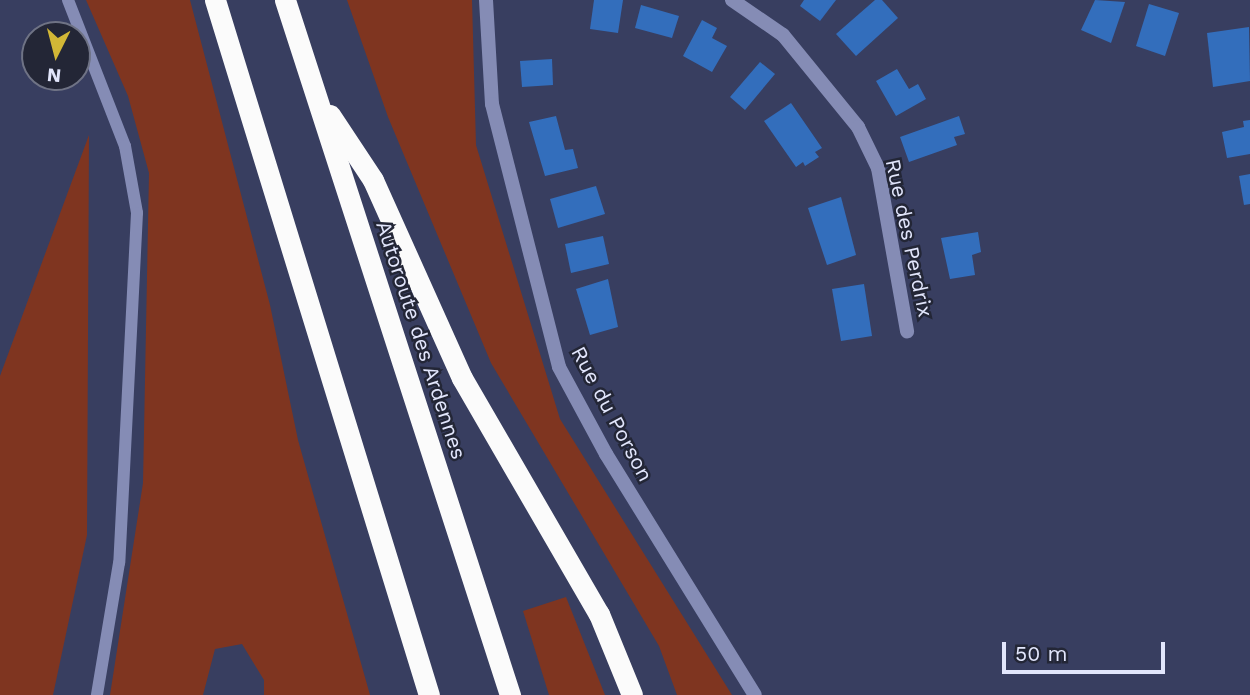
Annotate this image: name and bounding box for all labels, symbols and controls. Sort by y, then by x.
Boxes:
north arrow [21,21,91,91]
text: N [46,63,62,88]
street label: Rue des Perdrix [880,157,938,319]
street label: Autoroute des Ardennes [370,217,472,463]
street label: Rue du Porson [566,342,658,486]
scale bar [1005,628,1168,672]
text: 50 m [1015,641,1067,666]

